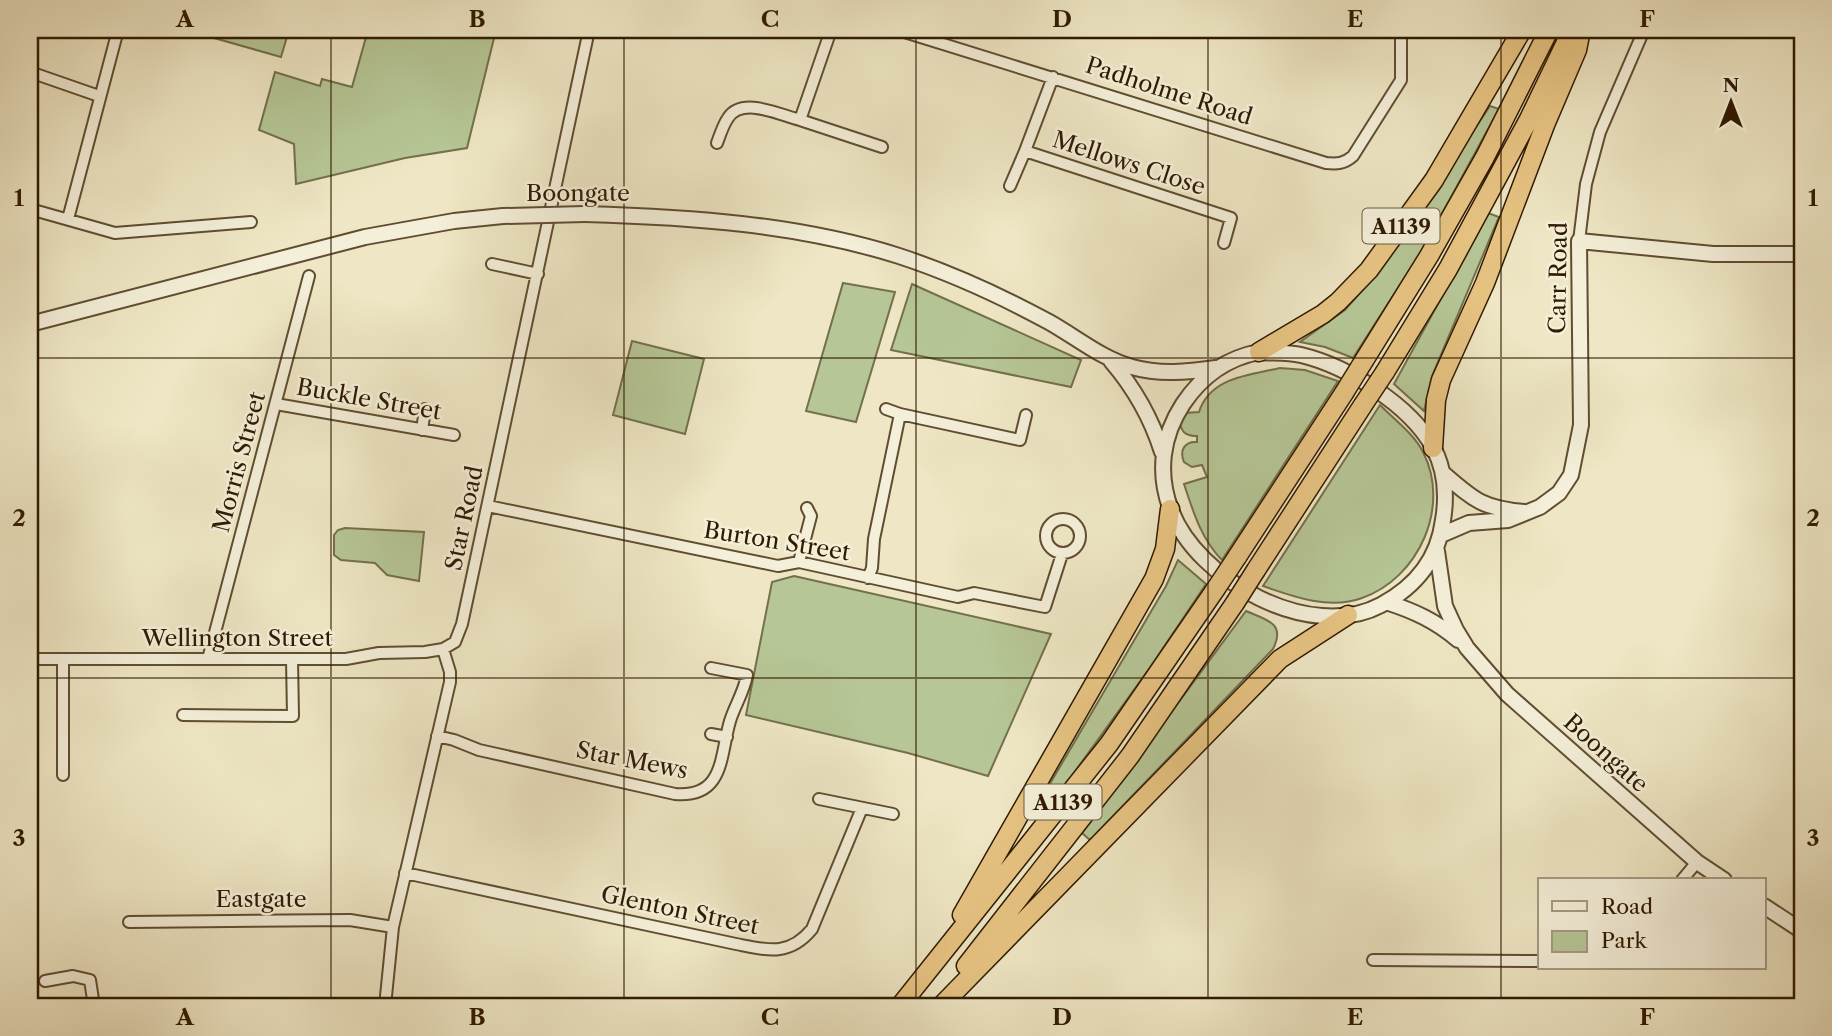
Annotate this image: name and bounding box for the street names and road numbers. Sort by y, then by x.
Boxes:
street label: Padholme Road [1082,51,1256,131]
street label: Mellows Close [1049,125,1209,201]
street label: Boongate [526,179,630,207]
road number: A1139 [1362,208,1440,244]
street label: Carr Road [1543,222,1573,334]
street label: Buckle Street [294,372,444,426]
street label: Morris Street [207,389,271,535]
street label: Star Road [439,463,489,573]
street label: Burton Street [702,516,852,566]
street label: Wellington Street [140,624,333,652]
street label: Boongate [1558,708,1654,798]
street label: Star Mews [574,735,690,785]
road number: A1139 [1024,784,1102,820]
street label: Glenton Street [599,880,761,940]
street label: Eastgate [215,885,307,913]

